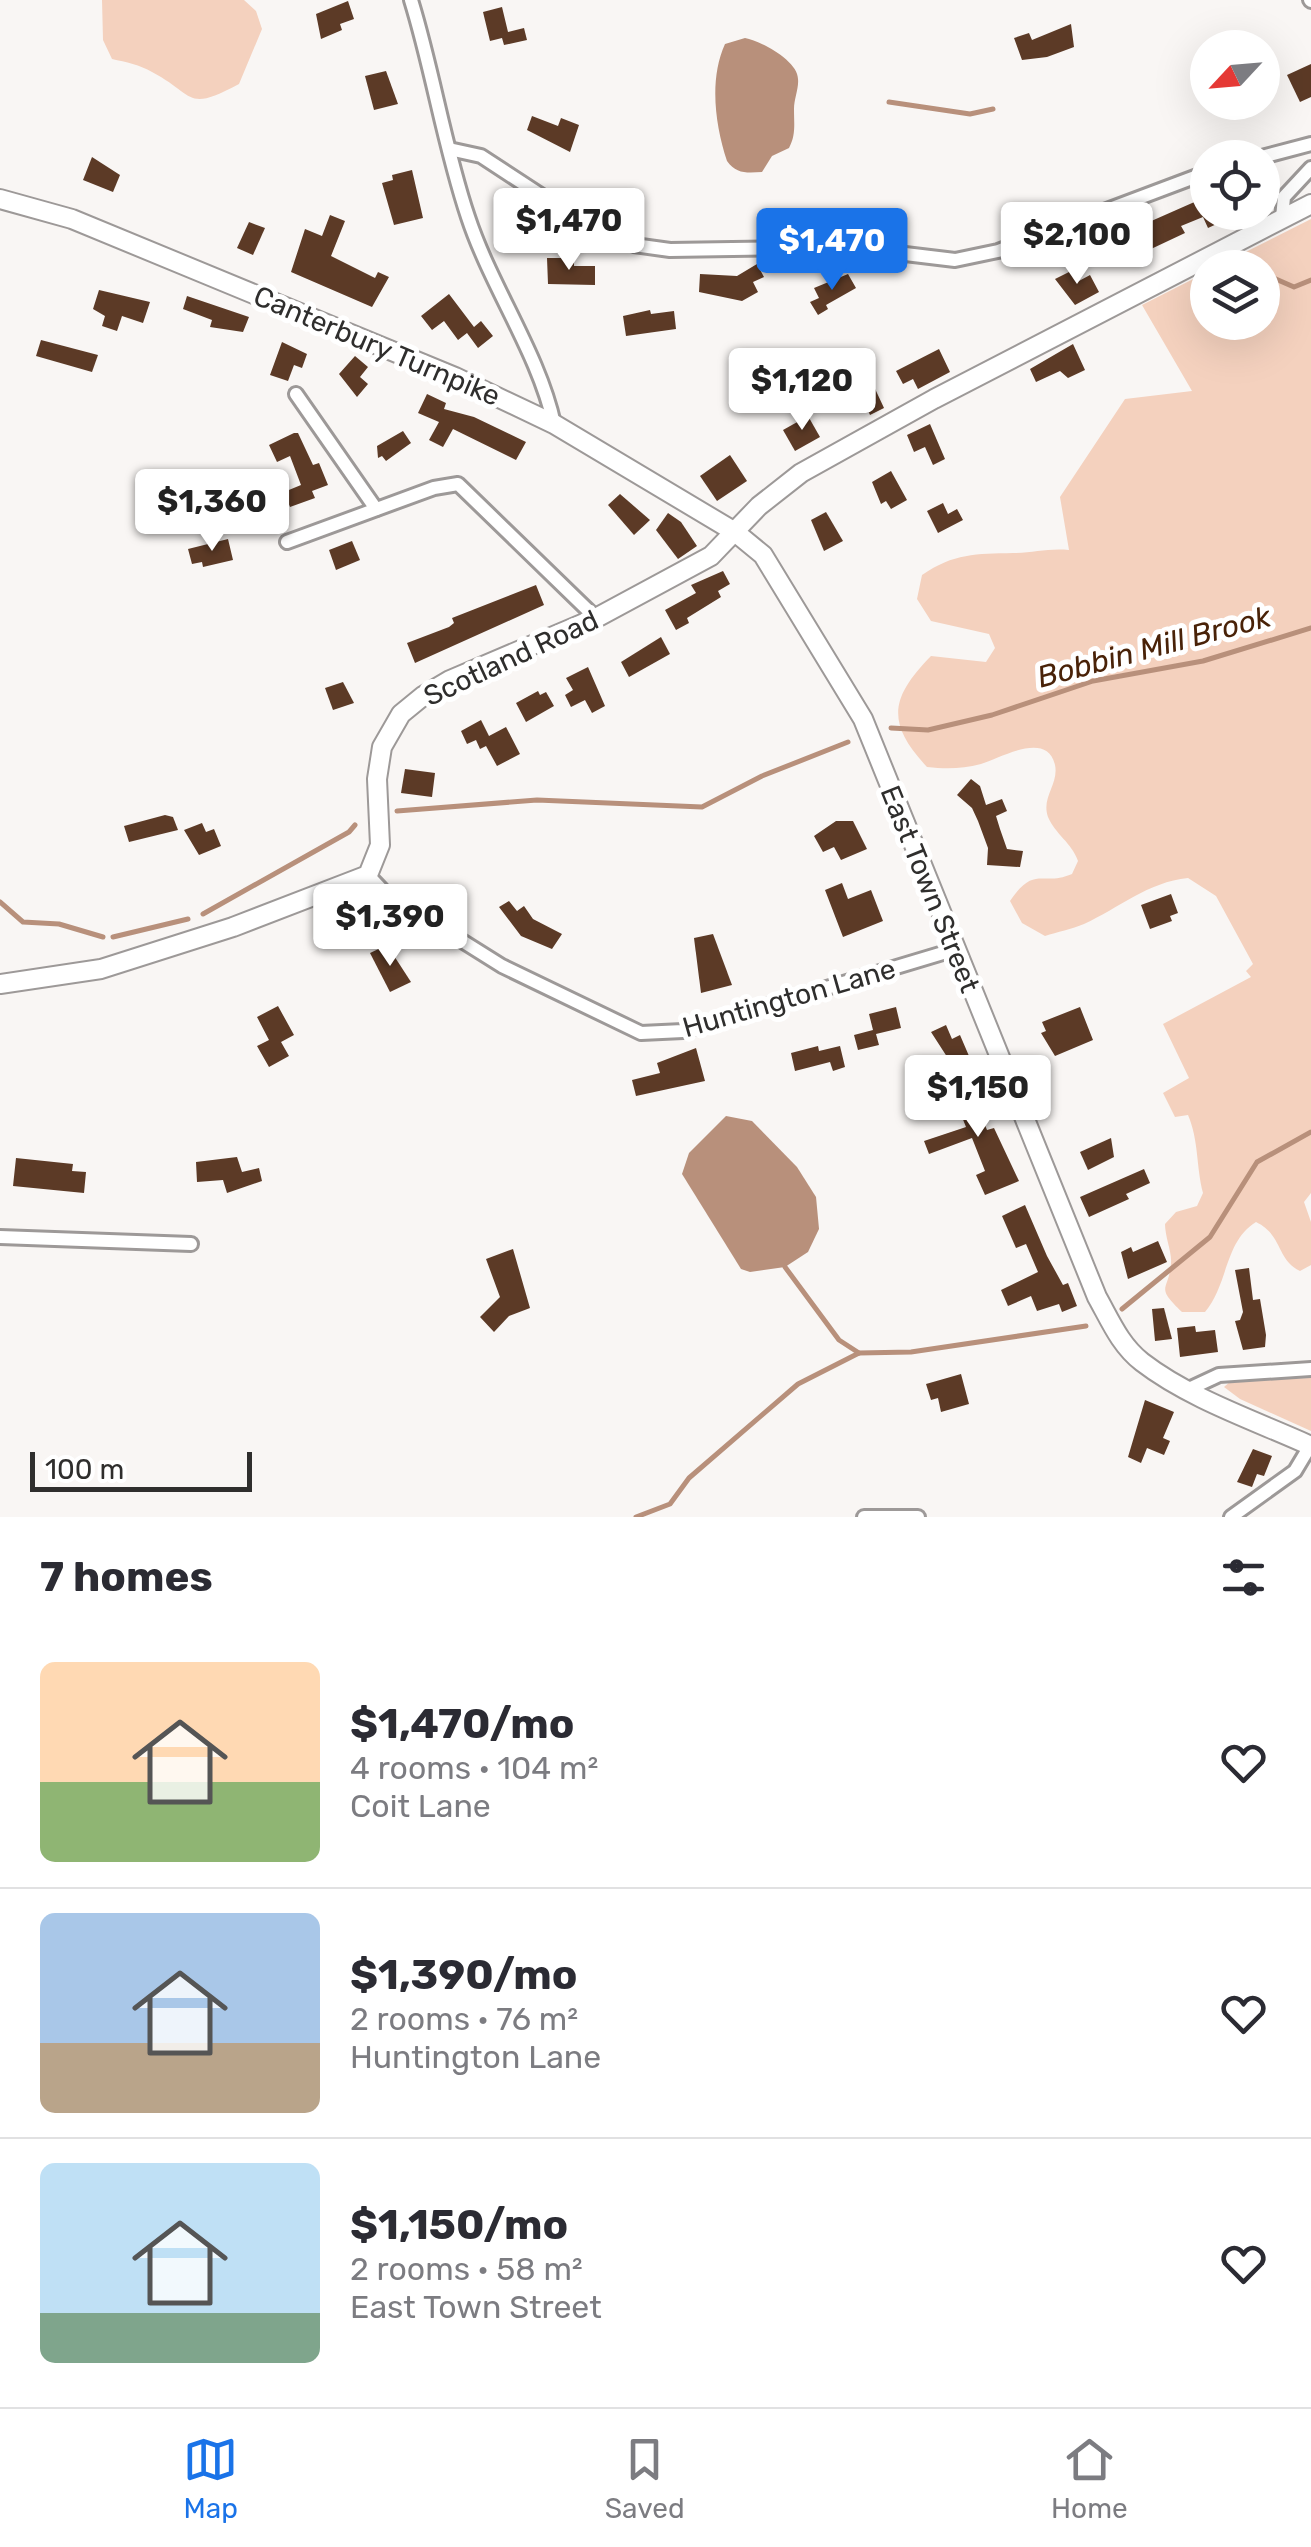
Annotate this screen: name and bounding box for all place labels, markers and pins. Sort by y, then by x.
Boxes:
pin: $1,470 [488,188,650,273]
pin: $2,100 [996,202,1158,287]
pin: $1,470 [751,208,913,293]
pin: $1,120 [721,348,883,433]
pin: $1,360 [131,469,293,554]
pin: $1,390 [309,884,471,969]
pin: $1,150 [897,1055,1059,1140]

